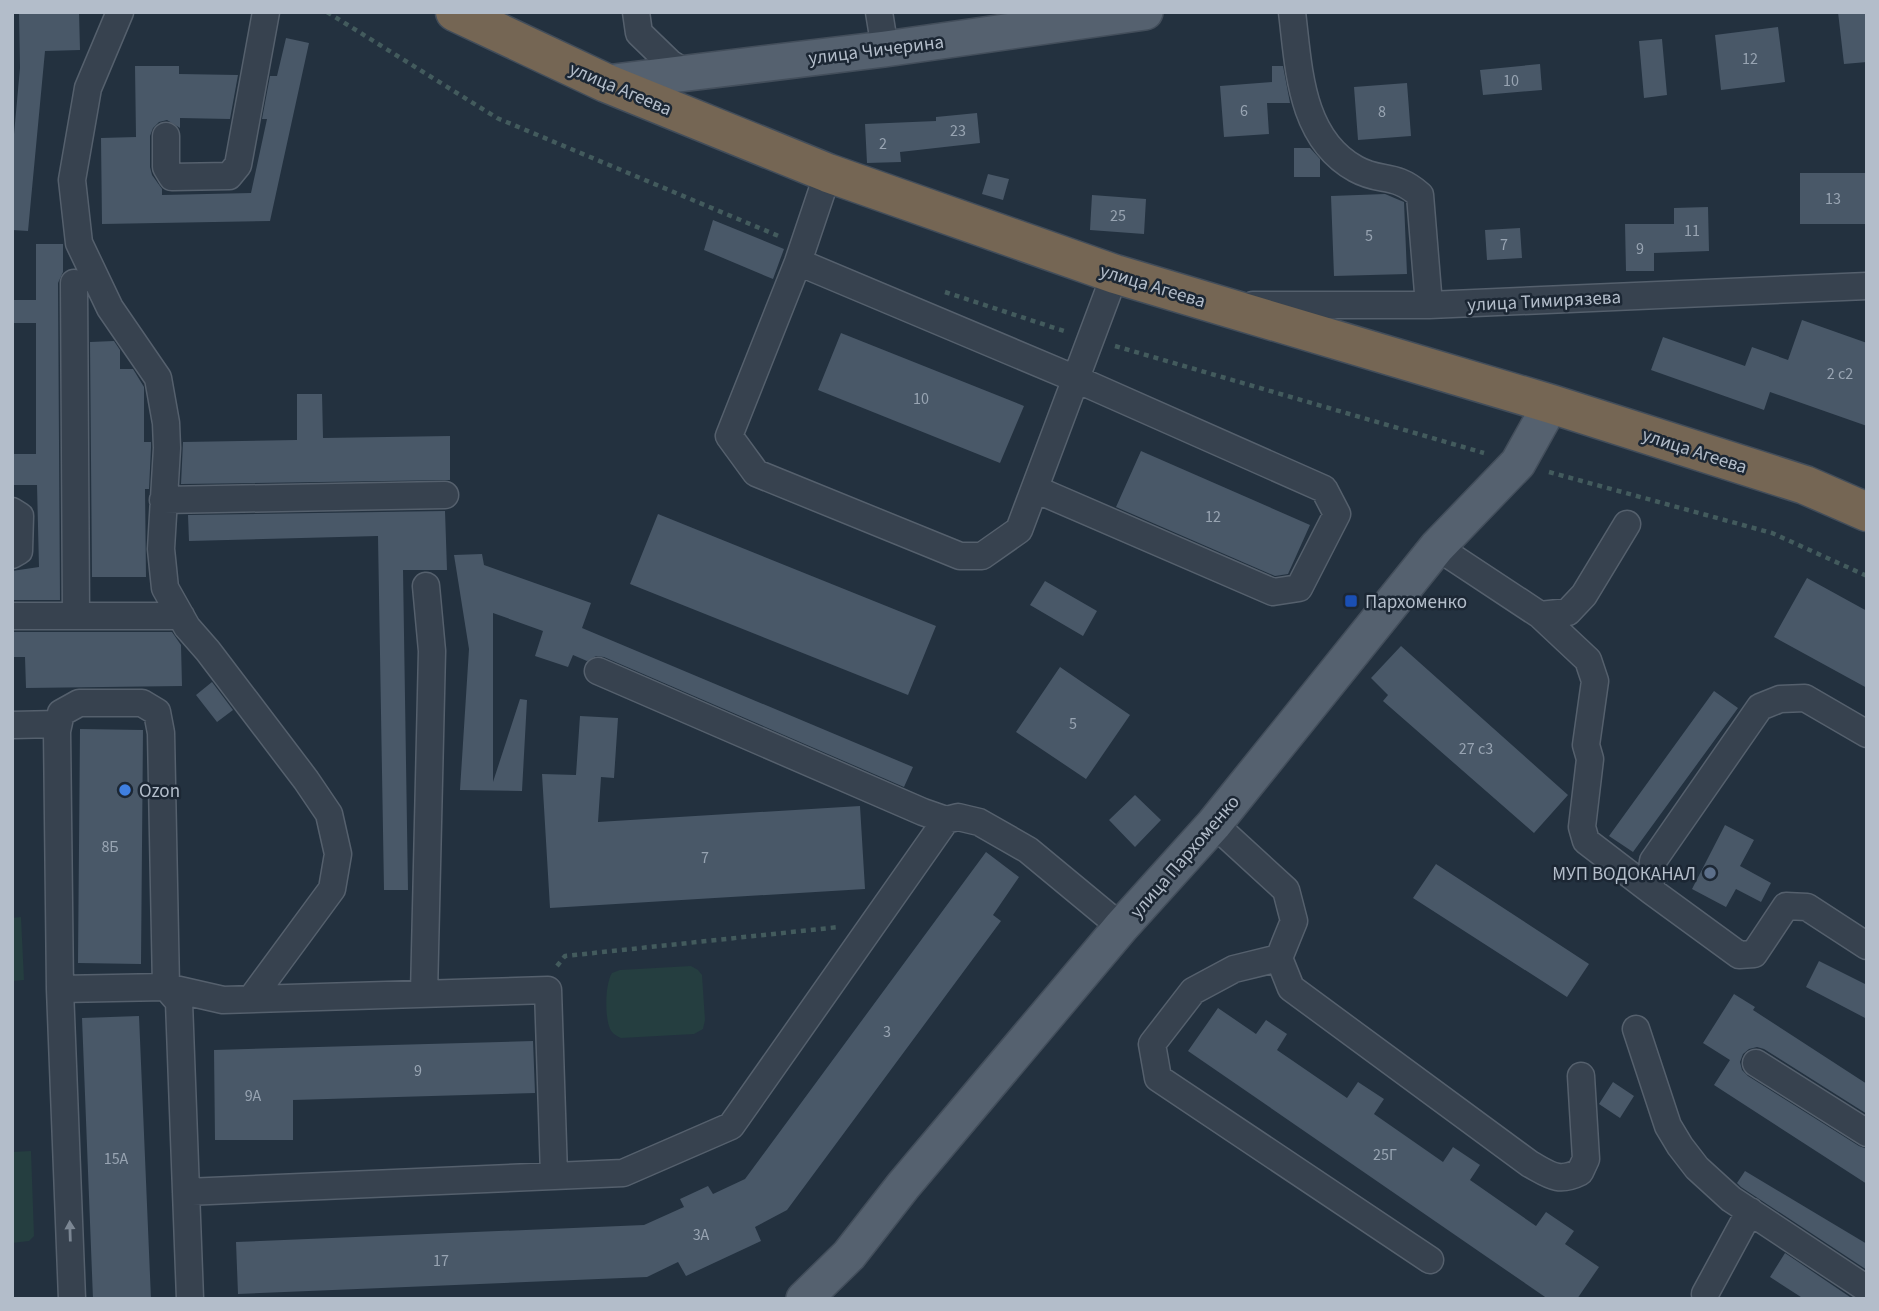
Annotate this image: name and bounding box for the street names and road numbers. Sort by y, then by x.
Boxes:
street label: улица Чичерина [807,29,946,72]
street label: улица Агеева [565,56,676,123]
street label: улица Агеева [1096,258,1209,315]
street label: улица Тимирязева [1466,284,1622,319]
street label: улица Агеева [1639,422,1751,481]
street label: улица Пархоменко [1124,789,1246,925]

